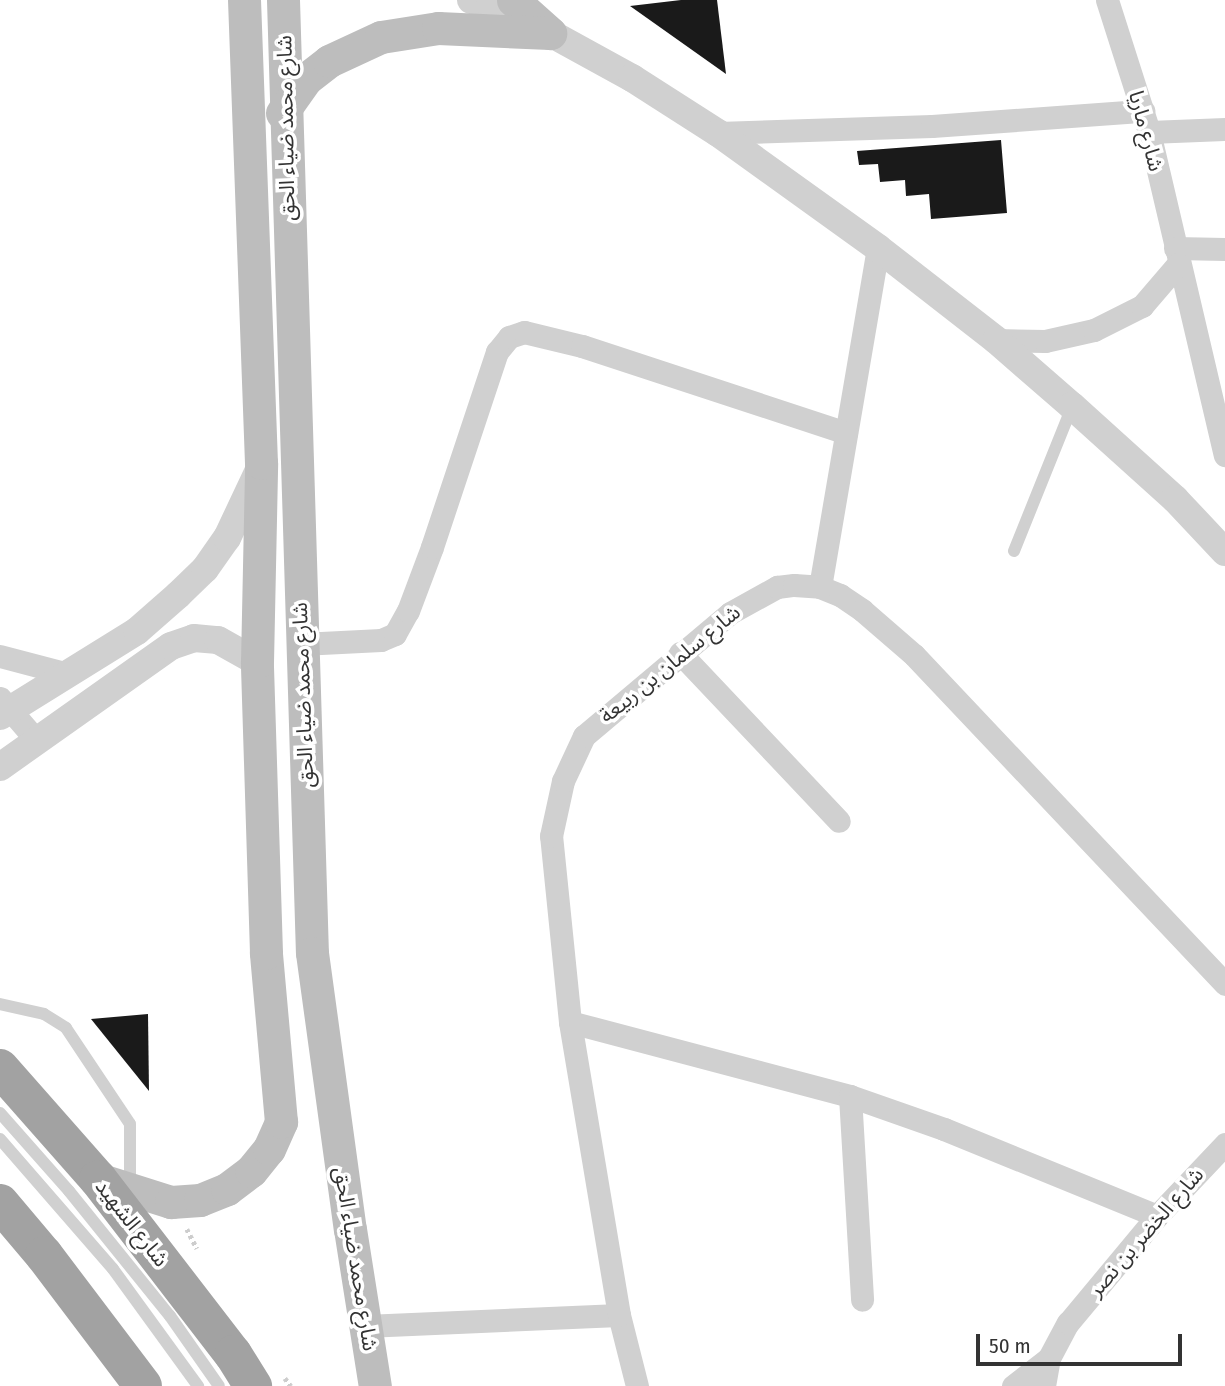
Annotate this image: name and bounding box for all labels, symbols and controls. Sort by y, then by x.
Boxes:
street label: شارع محمد ضياء الحق [272,35,300,221]
street label: شارع ماريا [1123,88,1169,174]
street label: شارع سلمان بن ربيعة [595,600,745,728]
street label: شارع محمد ضياء الحق [287,602,319,788]
street label: شارع الخضر بن نصر [1083,1162,1209,1302]
street label: شارع محمد ضياء الحق [329,1165,383,1353]
street label: شارع الشهيد [90,1174,174,1272]
scale bar [980,1320,1186,1364]
text: 50 m [989,1333,1031,1359]

